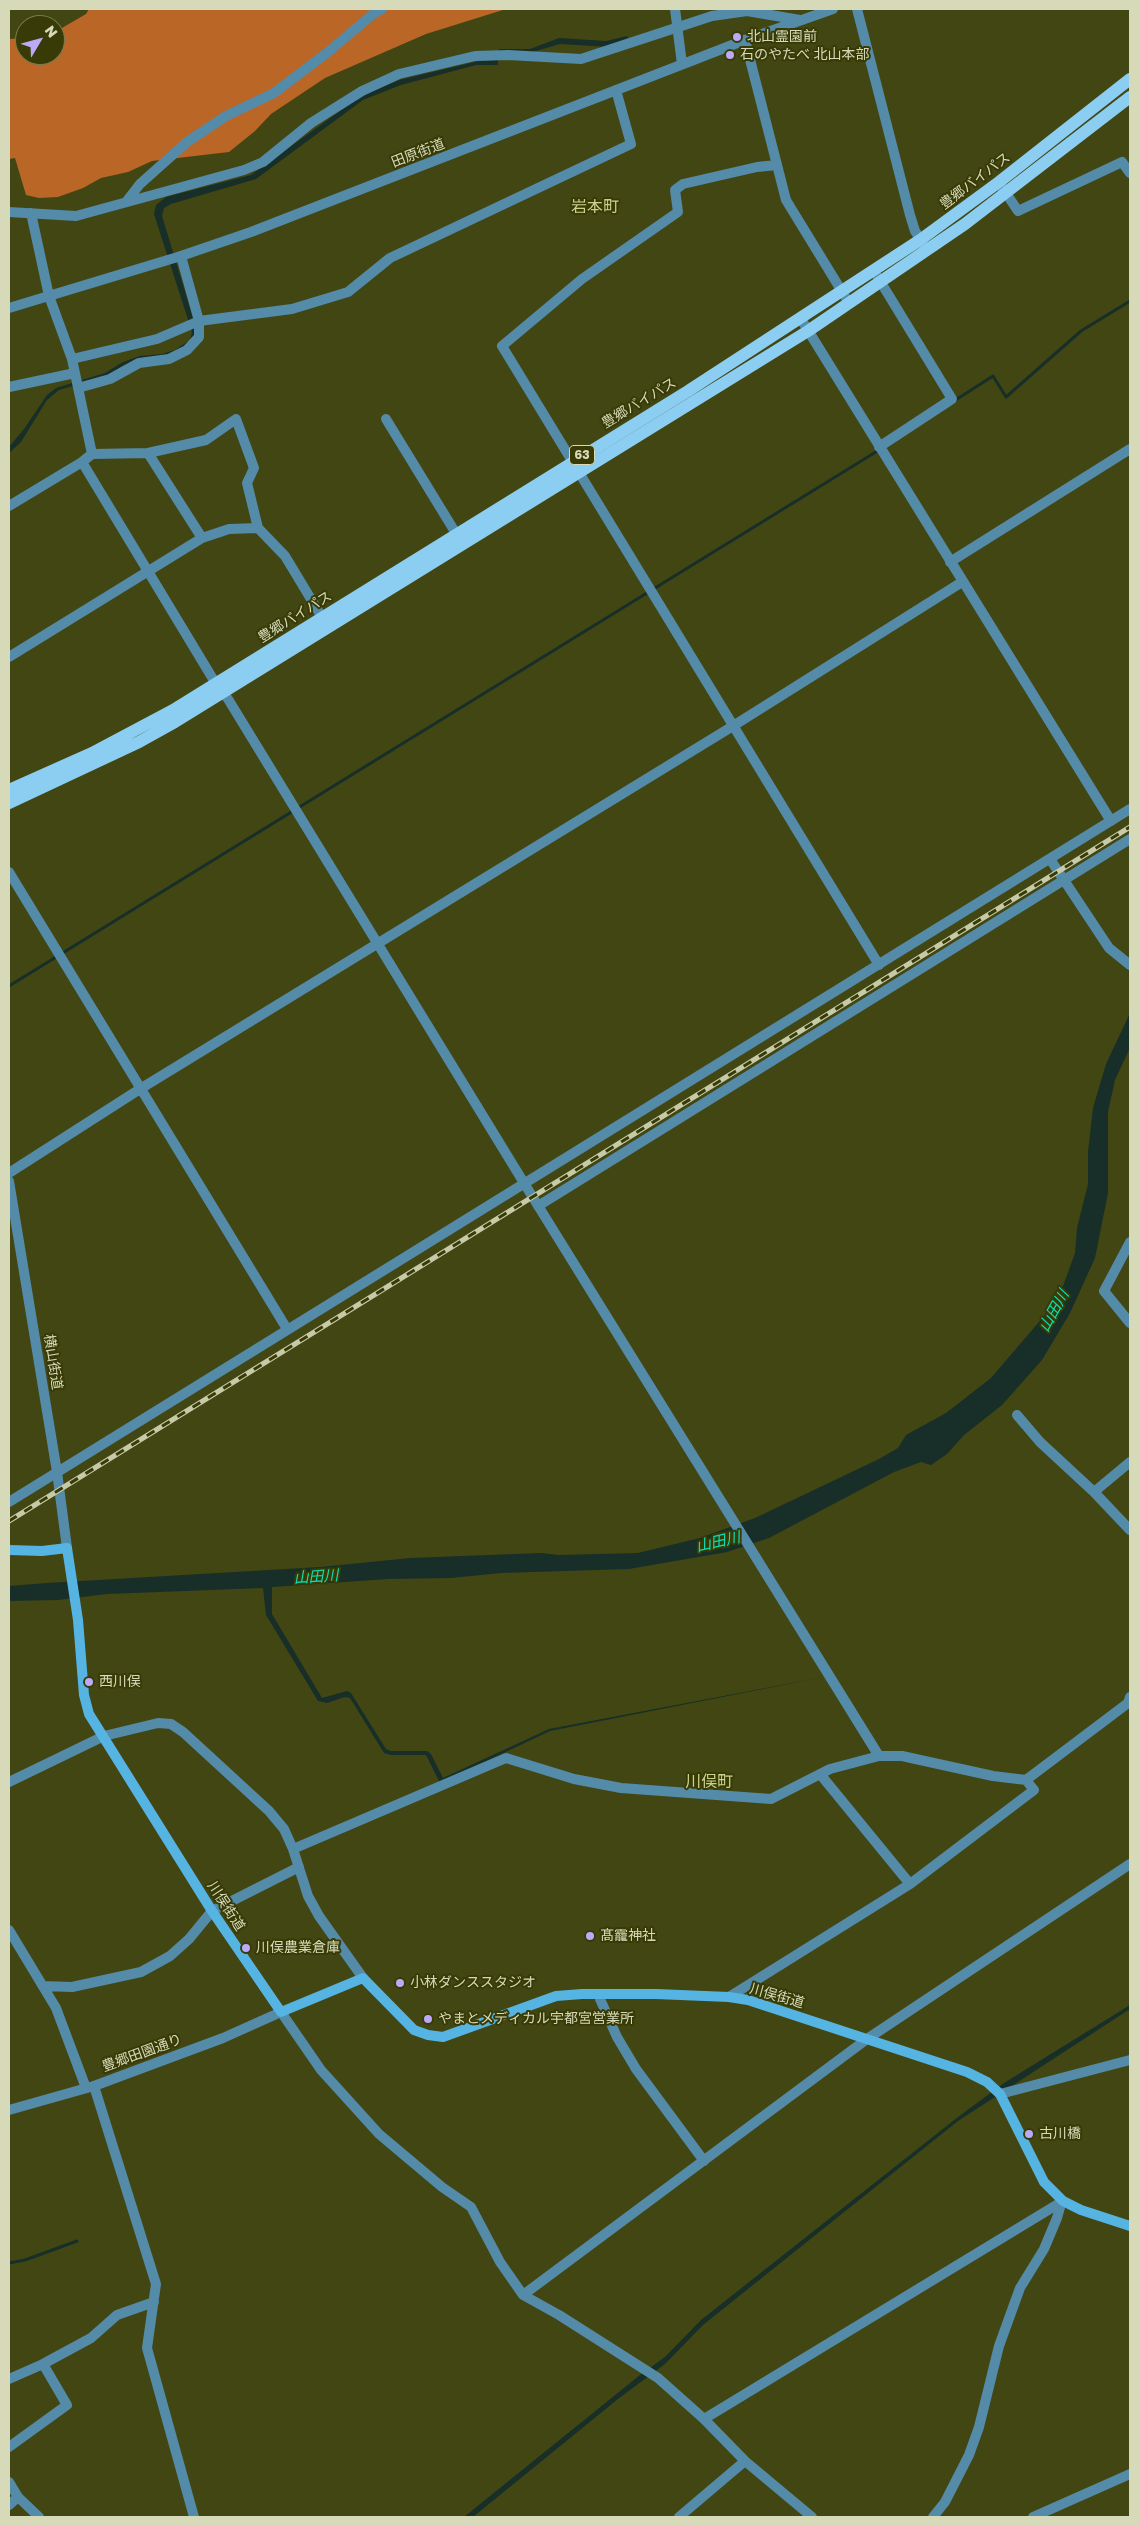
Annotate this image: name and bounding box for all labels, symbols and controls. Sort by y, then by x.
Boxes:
north arrow [15,15,65,65]
text: N [42,22,62,41]
place label: 北山霊園前 [747,29,817,45]
marker: 北山霊園前 [731,31,743,43]
place label: 石のやたべ 北山本部 [740,47,869,63]
marker: 石のやたべ 北山本部 [724,49,736,61]
street label: 田原街道 [389,135,447,171]
street label: 豊郷バイパス [936,149,1014,213]
district label: 岩本町 [571,197,619,217]
street label: 豊郷バイパス [599,374,679,432]
road number: 63 [570,446,594,464]
street label: 豊郷バイパス [255,588,335,646]
water label: 山田川 [1035,1287,1073,1335]
street label: 横山街道 [40,1333,66,1391]
water label: 山田川 [694,1528,742,1556]
water label: 山田川 [293,1566,339,1588]
place label: 西川俣 [99,1674,141,1690]
marker: 西川俣 [83,1676,95,1688]
district label: 川俣町 [685,1772,733,1792]
street label: 川俣街道 [204,1878,248,1934]
place label: 髙靇神社 [600,1928,656,1944]
marker: 髙靇神社 [584,1930,596,1942]
place label: 川俣農業倉庫 [256,1940,340,1956]
marker: 川俣農業倉庫 [240,1942,252,1954]
place label: 小林ダンススタジオ [410,1975,536,1991]
marker: 小林ダンススタジオ [394,1977,406,1989]
street label: 川俣街道 [748,1980,806,2012]
place label: やまとメディカル宇都宮営業所 [438,2011,634,2027]
marker: やまとメディカル宇都宮営業所 [422,2013,434,2025]
street label: 豊郷田園通り [100,2031,184,2075]
place label: 古川橋 [1039,2126,1081,2142]
marker: 古川橋 [1023,2128,1035,2140]

